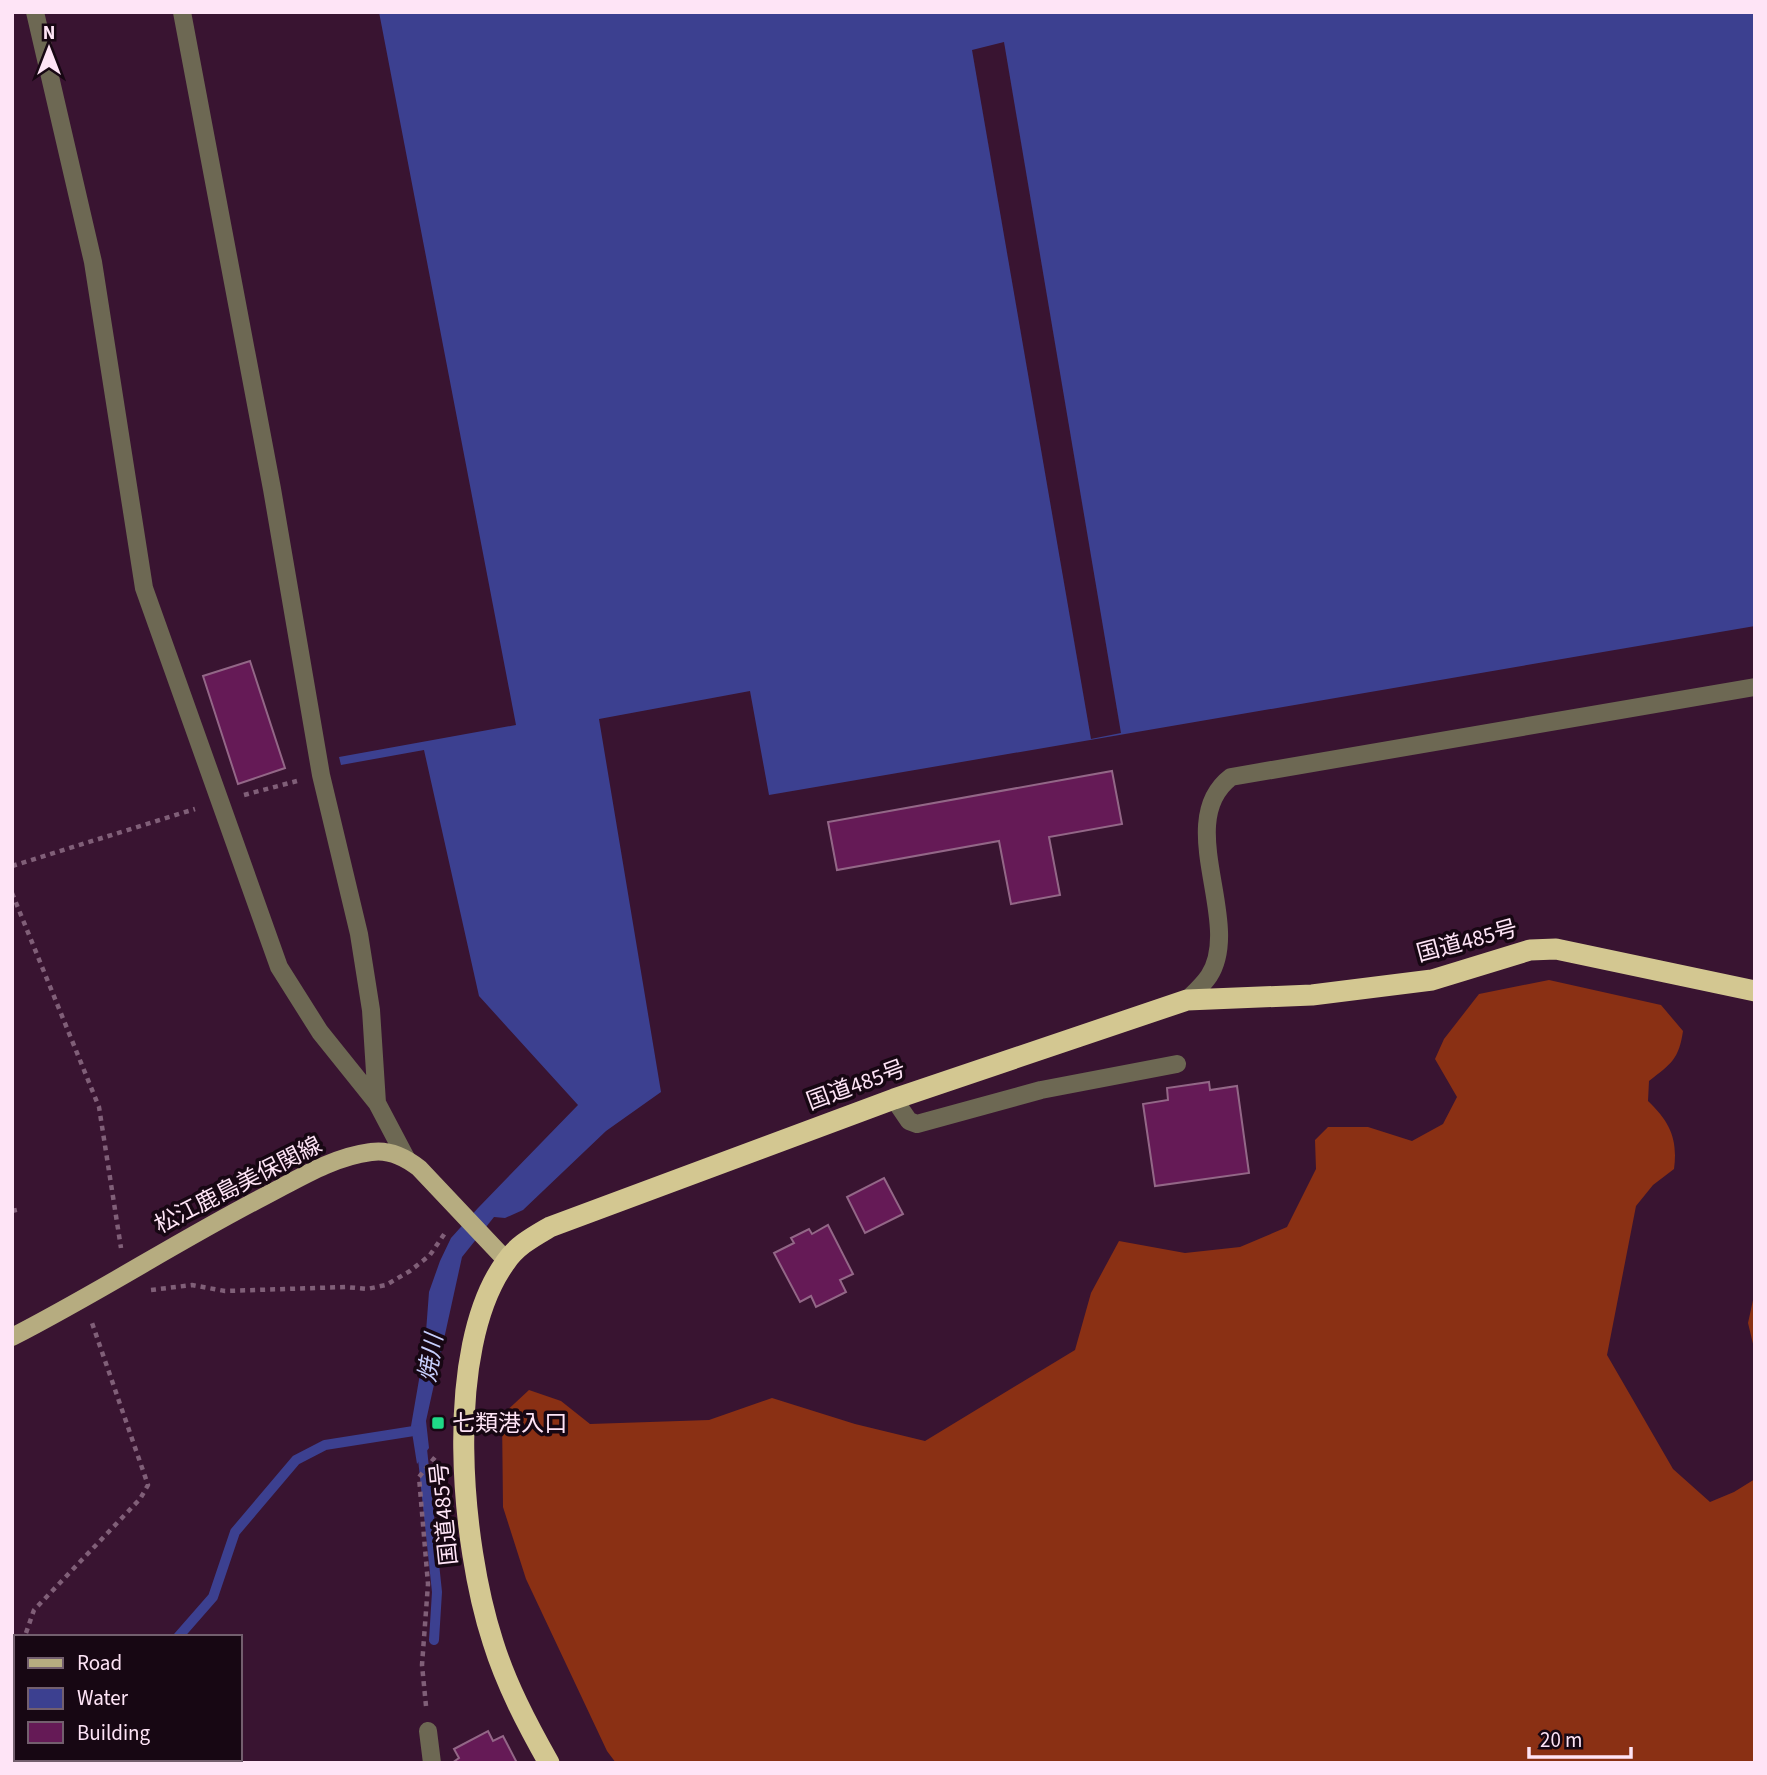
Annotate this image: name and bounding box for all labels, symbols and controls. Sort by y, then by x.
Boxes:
north arrow [14,14,84,84]
text: N [43,20,55,47]
street label: 国道485号 [1413,912,1521,970]
street label: 国道485号 [802,1052,910,1118]
street label: 松江鹿島美保関線 [149,1129,327,1241]
water label: 焼川 [410,1329,453,1384]
place label: 七類港入口 [452,1407,567,1440]
marker: 七類港入口 [430,1415,446,1431]
street label: 国道485号 [422,1461,466,1567]
legend [14,1635,242,1761]
text: Road [77,1648,122,1678]
text: Water [77,1683,129,1713]
scale bar [1529,1716,1630,1760]
text: Building [77,1718,151,1748]
text: 20 m [1540,1725,1582,1755]

